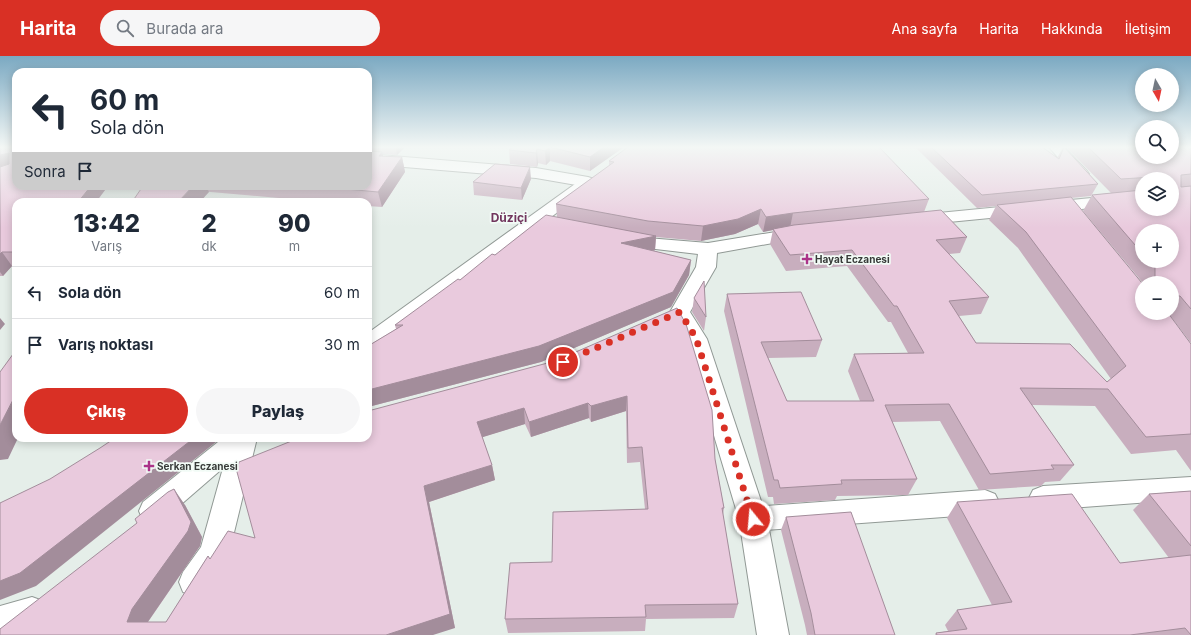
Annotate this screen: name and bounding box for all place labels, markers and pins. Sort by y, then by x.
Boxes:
place label: Hayat Eczanesi [815,253,890,266]
marker: Hayat Eczanesi [802,254,812,264]
pin [546,345,580,379]
place label: Serkan Eczanesi [157,460,238,472]
marker: Serkan Eczanesi [144,461,154,471]

